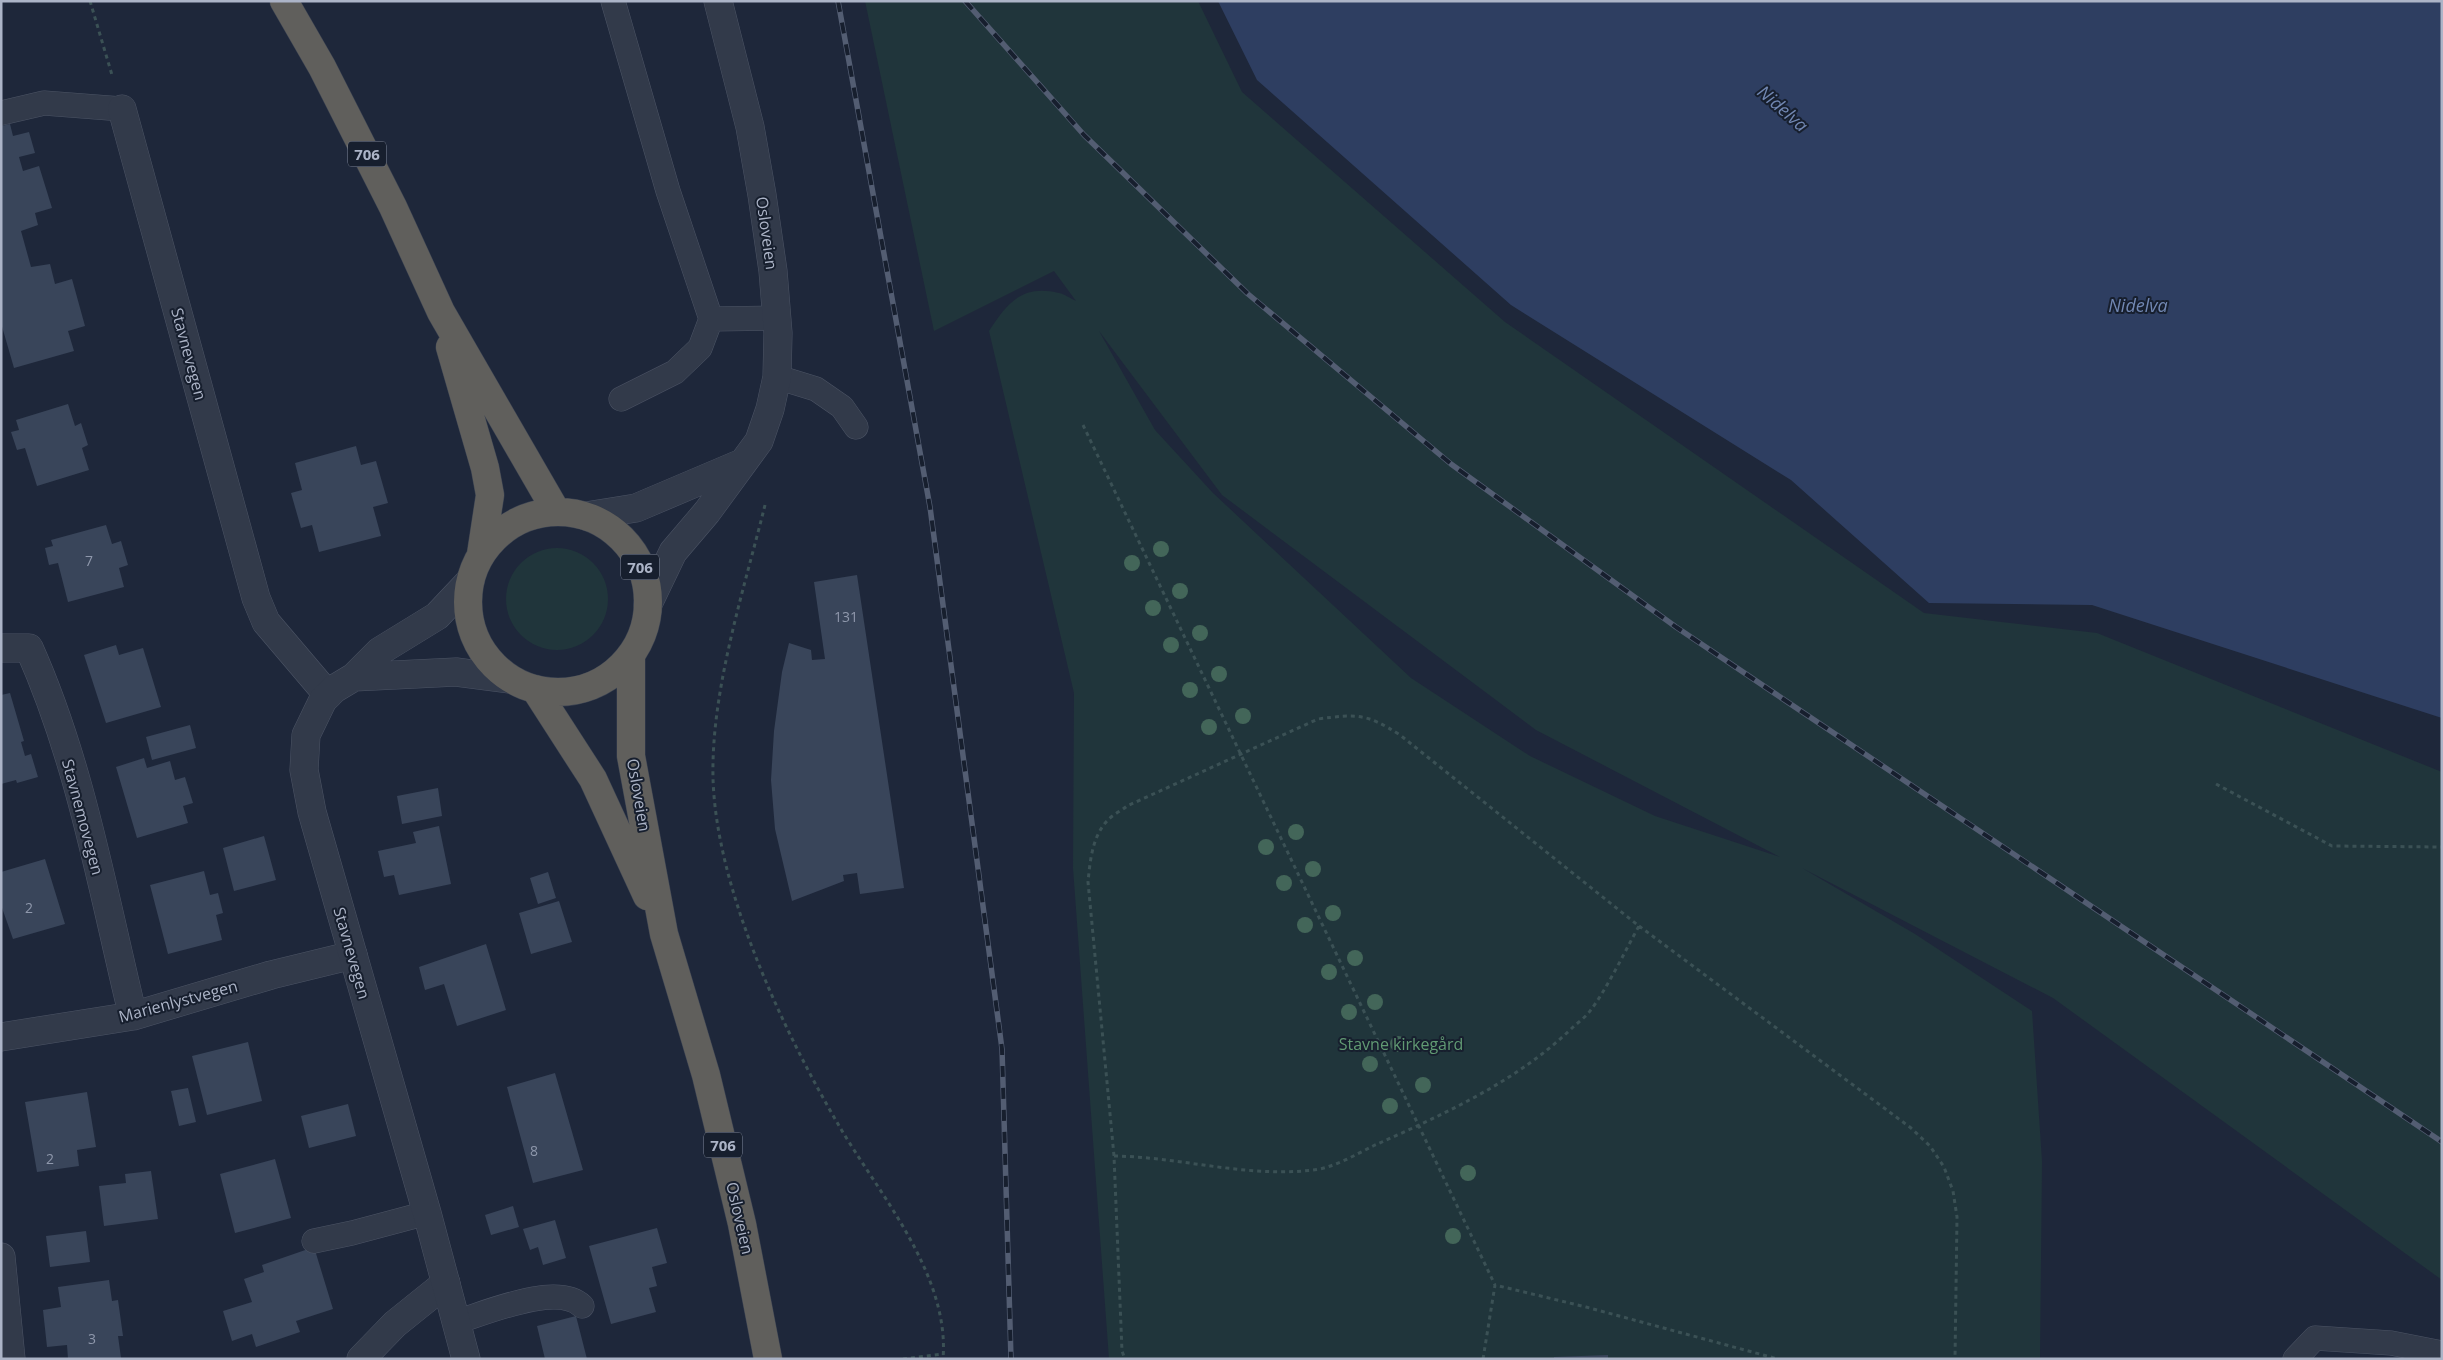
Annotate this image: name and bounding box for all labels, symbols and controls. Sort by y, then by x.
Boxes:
water label: Nidelva [1753,79,1813,137]
road number: 706 [348,142,386,166]
street label: Osloveien [751,195,783,271]
water label: Nidelva [2108,293,2168,317]
street label: Stavnevegen [166,305,212,403]
house number: 7 [85,551,93,570]
road number: 706 [621,554,659,580]
house number: 131 [834,607,858,626]
street label: Stavnemovegen [57,757,109,877]
street label: Osloveien [622,757,656,833]
house number: 2 [25,898,33,917]
street label: Stavnevegen [328,904,376,1002]
street label: Marienlystvegen [116,975,240,1027]
park label: Stavne kirkegård [1339,1033,1463,1055]
road number: 706 [704,1132,742,1158]
house number: 8 [530,1141,538,1160]
house number: 2 [46,1149,54,1168]
street label: Osloveien [721,1180,759,1256]
house number: 3 [88,1329,96,1348]

